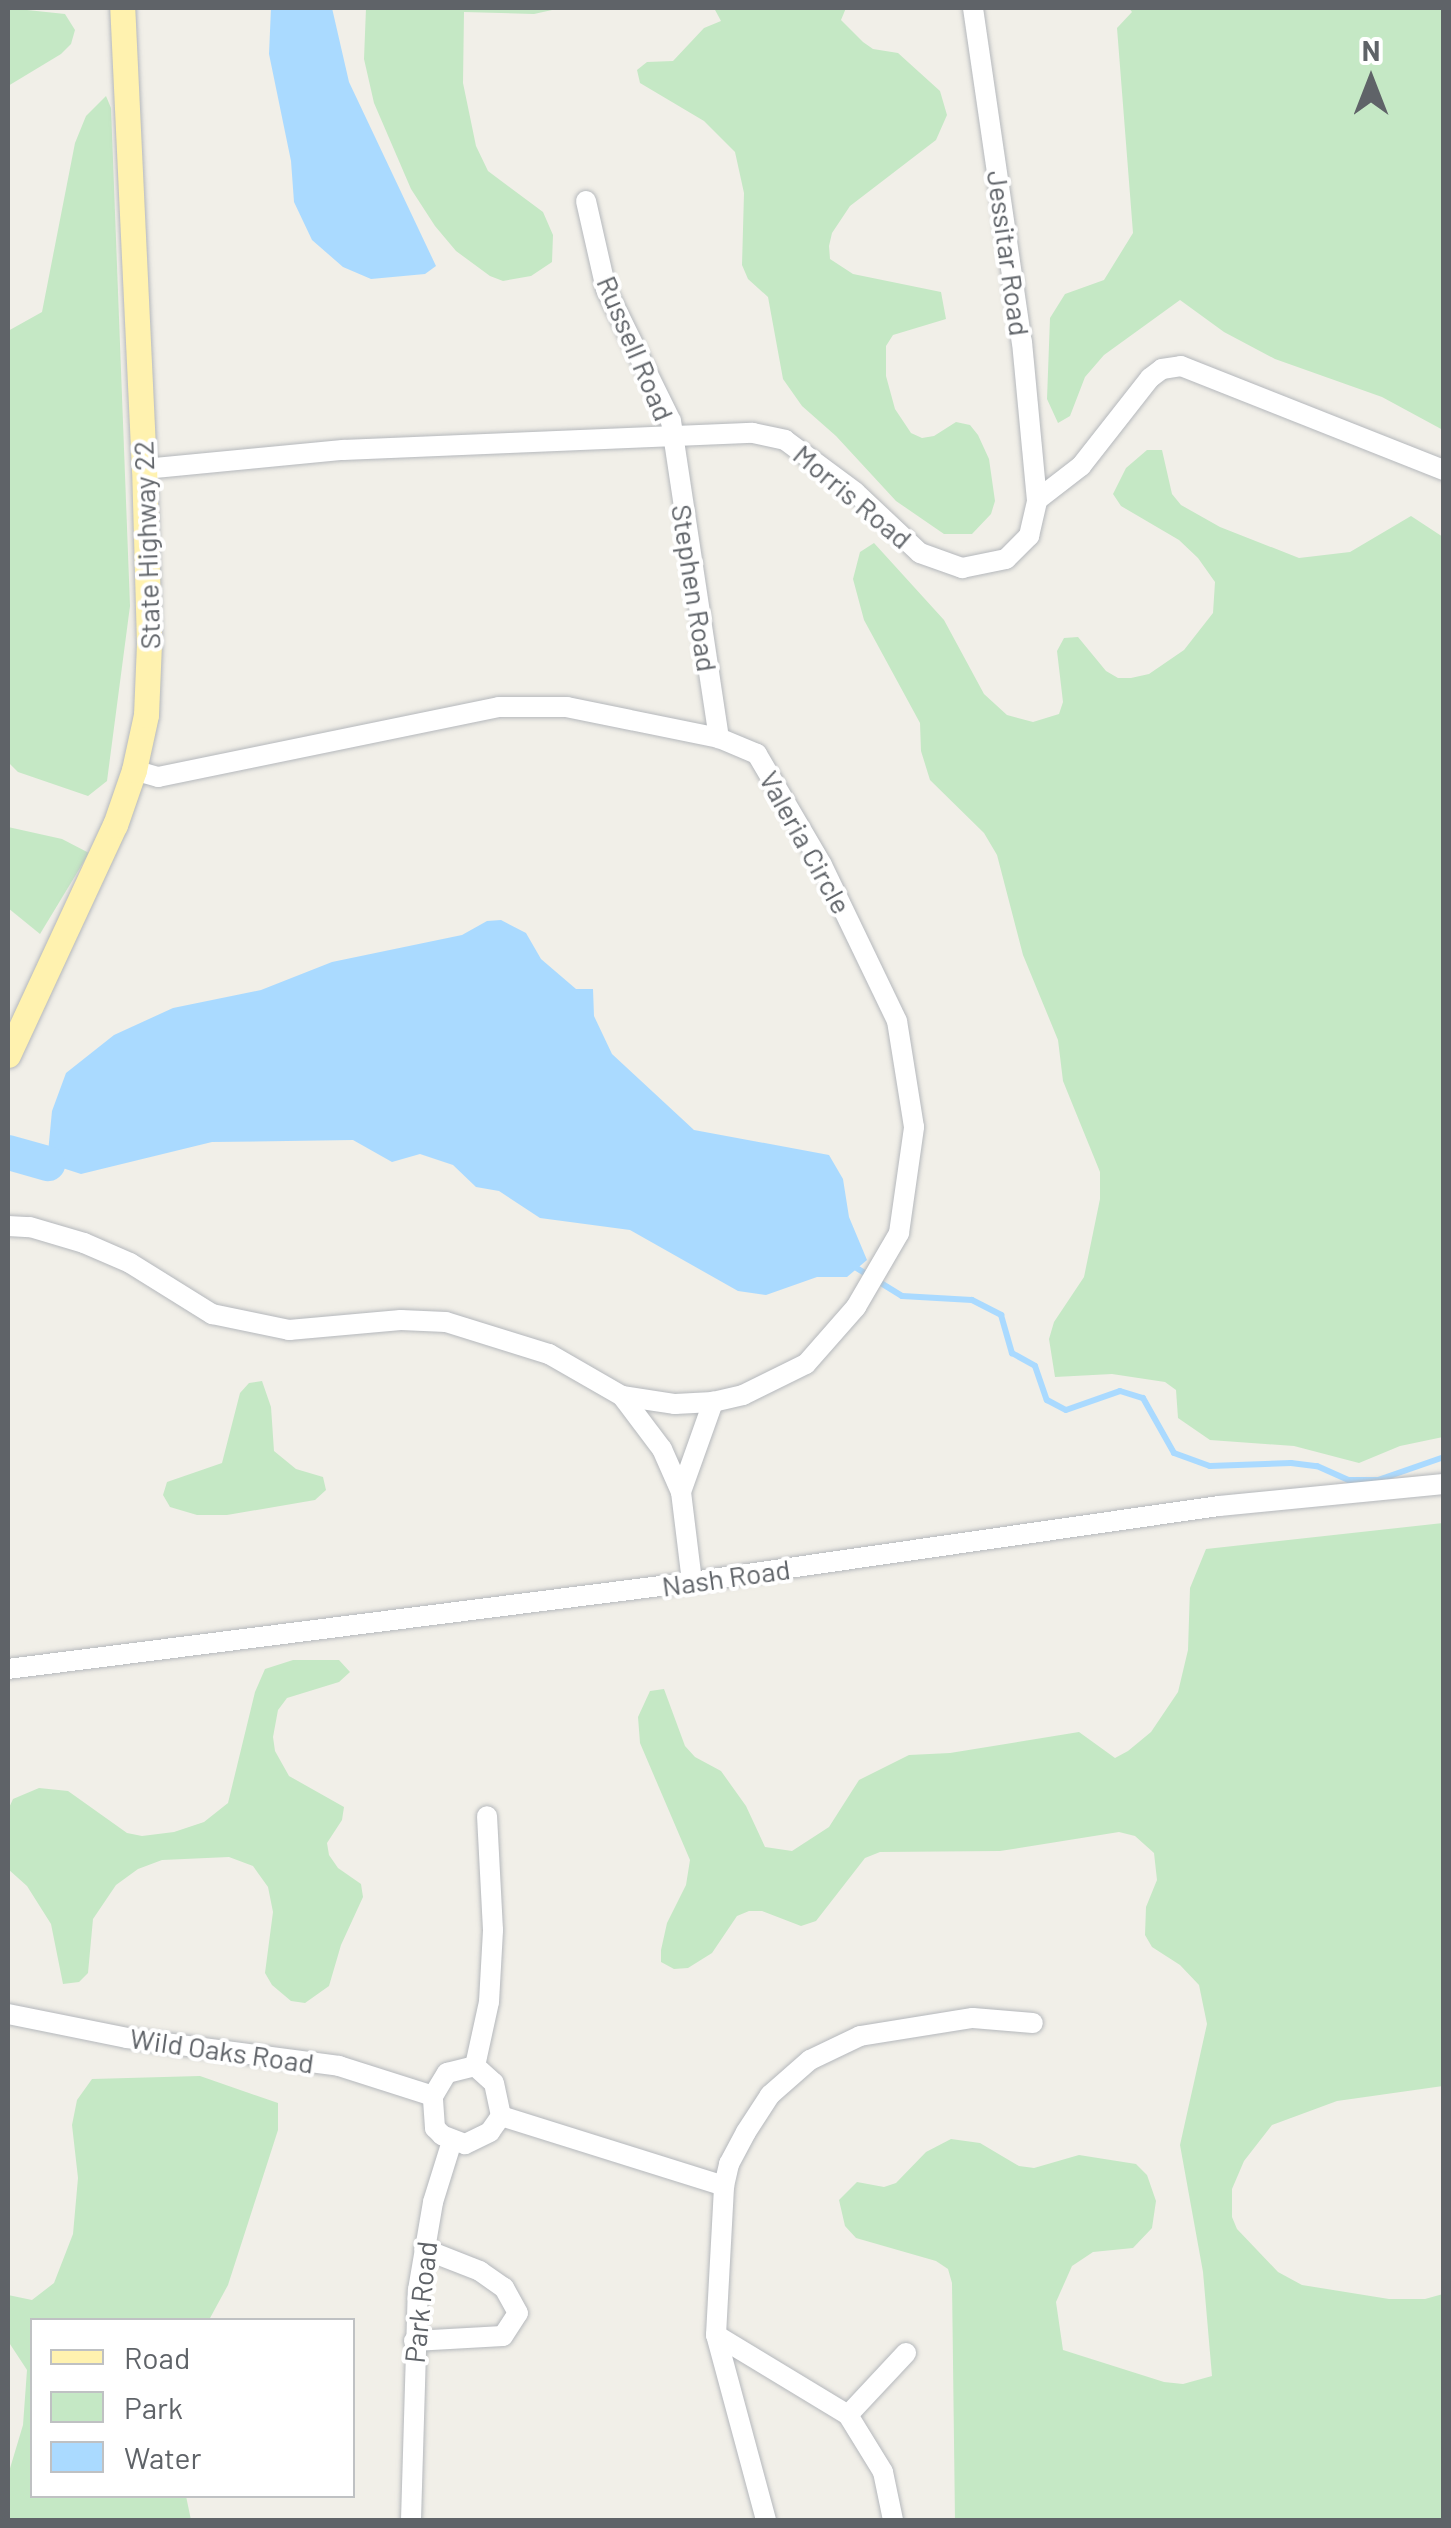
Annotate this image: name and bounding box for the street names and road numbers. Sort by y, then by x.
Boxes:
street label: Jessitar Road [981,168,1037,338]
street label: Russell Road [590,271,682,425]
street label: Morris Road [787,437,919,555]
street label: State Highway 22 [126,440,166,650]
street label: Stephen Road [665,502,725,674]
street label: Valeria Circle [753,765,859,919]
street label: Nash Road [660,1551,792,1603]
street label: Wild Oaks Road [128,2020,316,2080]
street label: Park Road [397,2239,443,2365]

